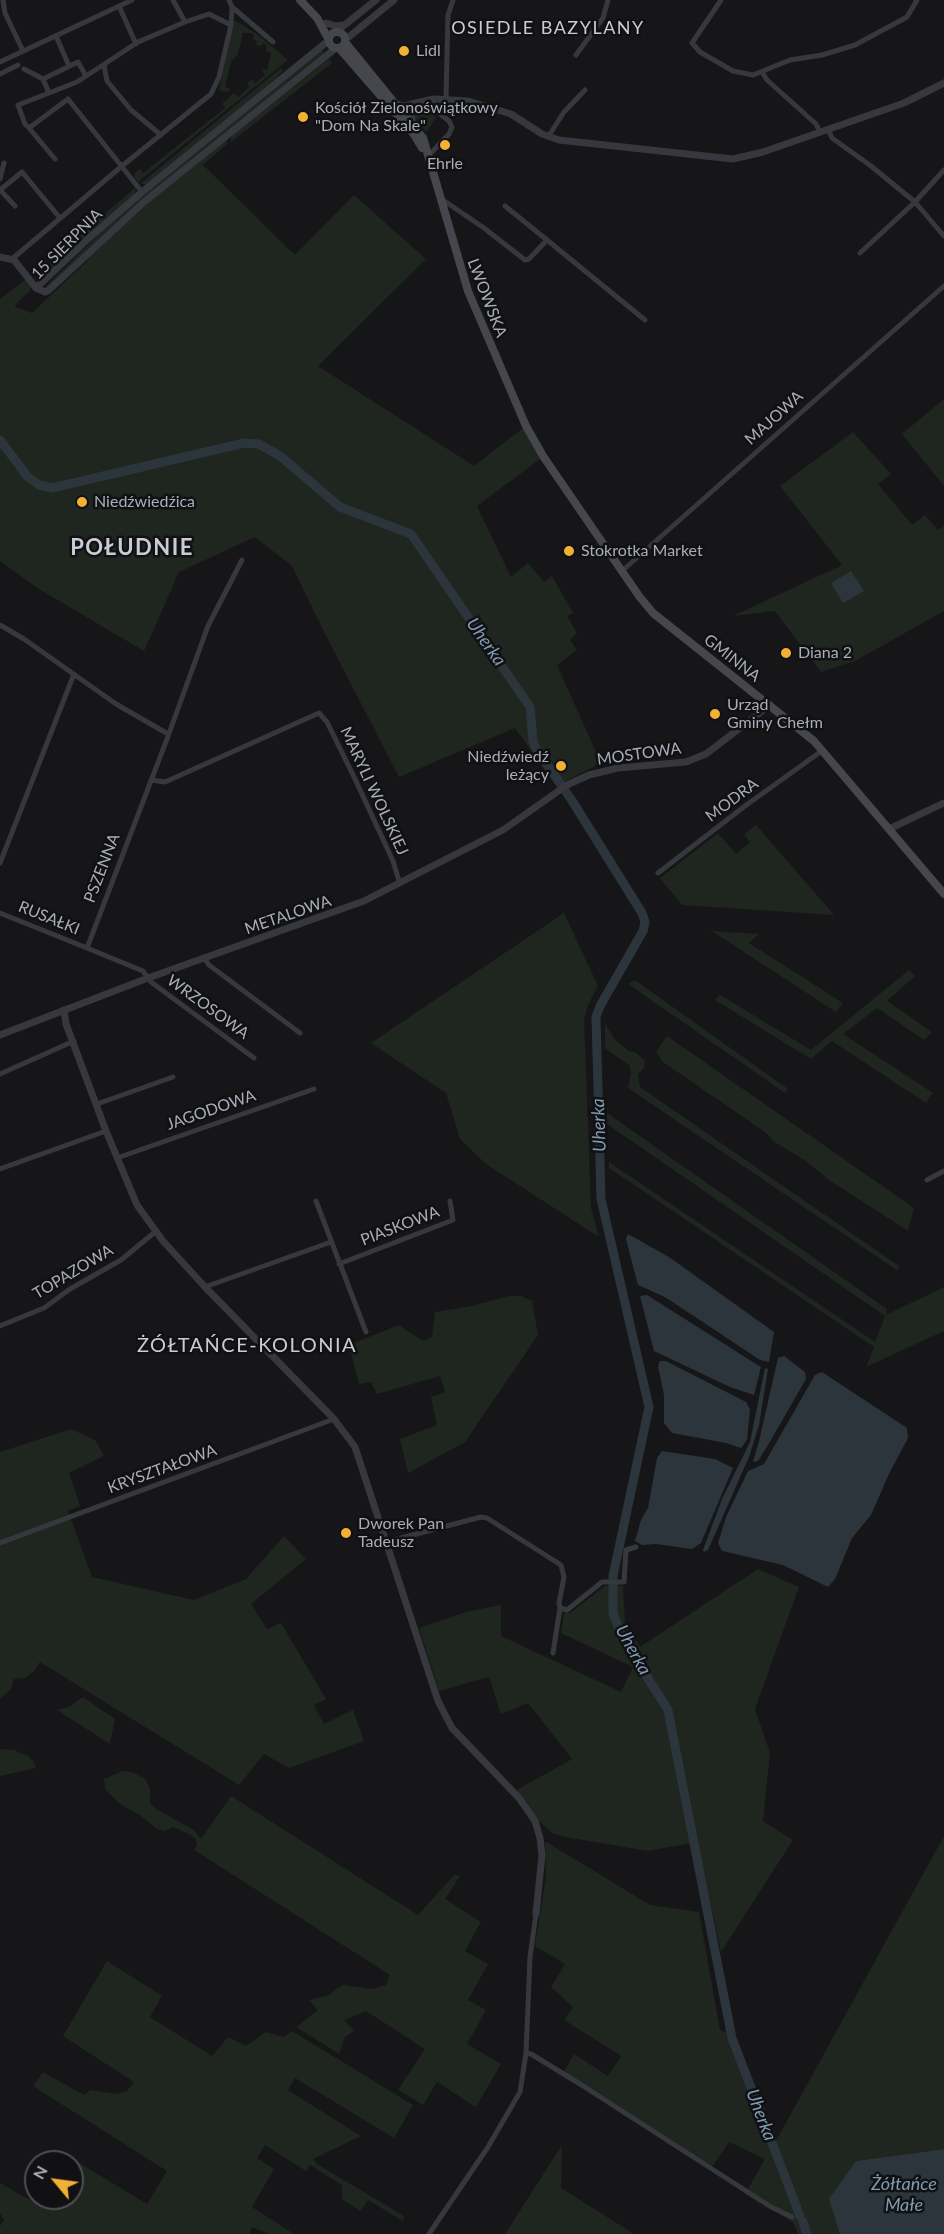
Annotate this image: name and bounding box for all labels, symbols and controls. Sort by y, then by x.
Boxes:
district label: OSIEDLE BAZYLANY [451,17,645,39]
place label: Lidl [416,41,441,61]
marker: Lidl [397,44,411,58]
place label: Kościół Zielonoświątkowy "Dom Na Skale" [315,98,498,136]
marker: Kościół Zielonoświątkowy "Dom Na Skale" [296,110,310,124]
marker: Ehrle [438,138,452,152]
place label: Ehrle [427,154,463,174]
street label: 15 SIERPNIA [28,205,106,283]
street label: LWOWSKA [463,256,511,340]
street label: MAJOWA [741,387,807,449]
place label: Niedźwiedźica [94,492,195,512]
marker: Niedźwiedźica [75,495,89,509]
district label: POŁUDNIE [70,535,194,561]
place label: Stokrotka Market [581,541,703,561]
marker: Stokrotka Market [562,544,576,558]
water label: Uherka [462,614,510,670]
street label: GMINNA [700,630,764,686]
place label: Diana 2 [798,643,852,663]
marker: Diana 2 [779,646,793,660]
place label: Urząd Gminy Chełm [727,695,823,733]
marker: Urząd Gminy Chełm [708,707,722,721]
street label: MARYLI WOLSKIEJ [336,724,412,858]
street label: MOSTOWA [596,739,682,769]
place label: Niedźwiedź leżący [467,747,549,785]
marker: Niedźwiedź leżący [554,759,568,773]
street label: MODRA [702,774,762,826]
street label: PSZENNA [80,831,124,905]
street label: METALOWA [242,891,334,939]
street label: RUSAŁKI [15,897,83,939]
street label: WRZOSOWA [163,971,253,1043]
street label: JAGODOWA [164,1086,258,1134]
water label: Uherka [587,1098,611,1152]
street label: PIASKOWA [358,1202,442,1250]
street label: TOPAZOWA [29,1241,117,1303]
district label: ŻÓŁTAŃCE-KOLONIA [137,1334,357,1358]
street label: KRYSZTAŁOWA [105,1440,219,1498]
place label: Dworek Pan Tadeusz [358,1514,444,1552]
marker: Dworek Pan Tadeusz [339,1526,353,1540]
water label: Uherka [611,1621,655,1679]
water label: Uherka [741,2086,781,2144]
north arrow [24,2150,84,2210]
text: N [28,2162,51,2182]
water label: Żółtańce Małe [871,2173,937,2216]

